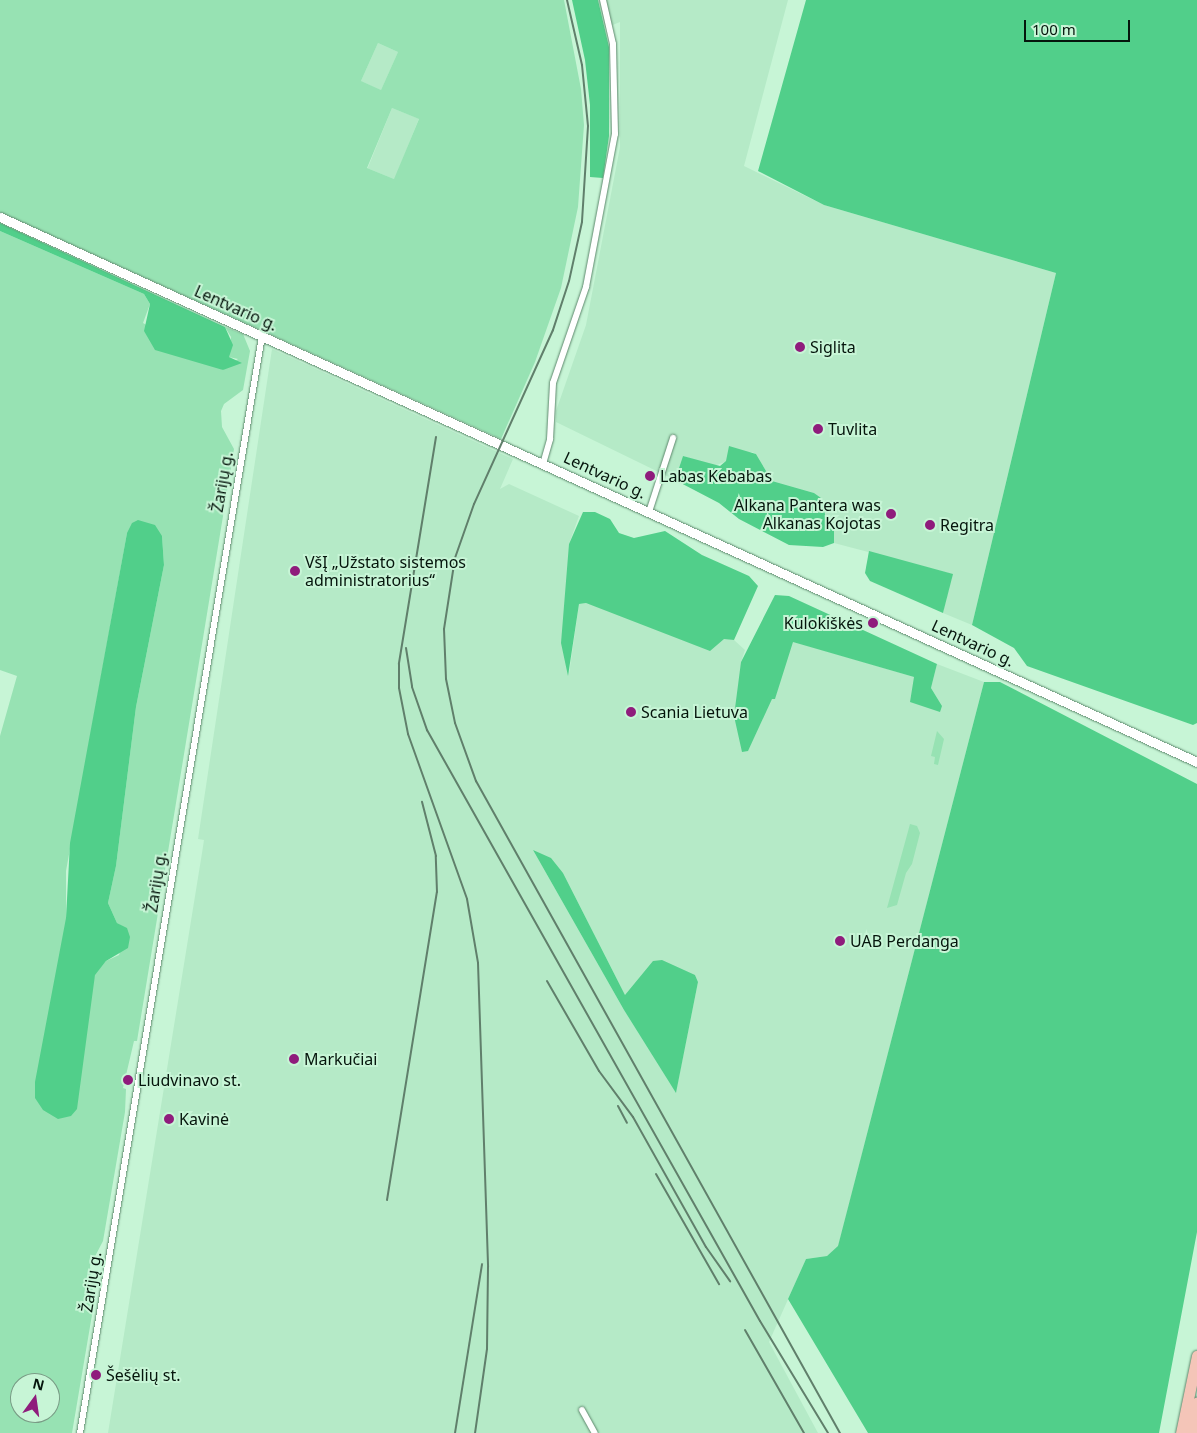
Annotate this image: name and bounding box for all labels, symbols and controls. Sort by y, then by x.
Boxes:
scale bar [1027,10,1133,42]
text: 100 m [1032,19,1076,39]
street label: Lentvario g. [191,281,281,335]
place label: Siglita [810,337,856,357]
marker: Siglita [794,341,806,353]
place label: Tuvlita [828,419,877,439]
marker: Tuvlita [812,423,824,435]
street label: Lentvario g. [561,448,649,502]
street label: Žarijų g. [207,450,237,514]
place label: Labas Kebabas [660,466,772,486]
marker: Labas Kebabas [644,470,656,482]
place label: Alkana Pantera was Alkanas Kojotas [734,495,881,533]
marker: Alkana Pantera was Alkanas Kojotas [885,508,897,520]
place label: Regitra [940,515,994,535]
marker: Regitra [924,519,936,531]
place label: VšĮ „Užstato sistemos administratorius“ [305,552,466,590]
marker: VšĮ „Užstato sistemos administratorius“ [289,565,301,577]
place label: Kulokiškės [784,613,863,633]
street label: Lentvario g. [929,616,1017,670]
marker: Kulokiškės [867,617,879,629]
place label: Scania Lietuva [641,702,748,722]
marker: Scania Lietuva [625,706,637,718]
street label: Žarijų g. [142,850,170,914]
place label: UAB Perdanga [850,931,959,951]
marker: UAB Perdanga [834,935,846,947]
place label: Markučiai [304,1049,377,1069]
marker: Markučiai [288,1053,300,1065]
place label: Liudvinavo st. [138,1070,241,1090]
marker: Liudvinavo st. [122,1074,134,1086]
place label: Kavinė [179,1109,229,1129]
marker: Kavinė [163,1113,175,1125]
street label: Žarijų g. [77,1250,105,1314]
place label: Šešėlių st. [106,1365,181,1385]
marker: Šešėlių st. [90,1369,102,1381]
north arrow [10,1373,60,1423]
text: N [31,1373,46,1395]

